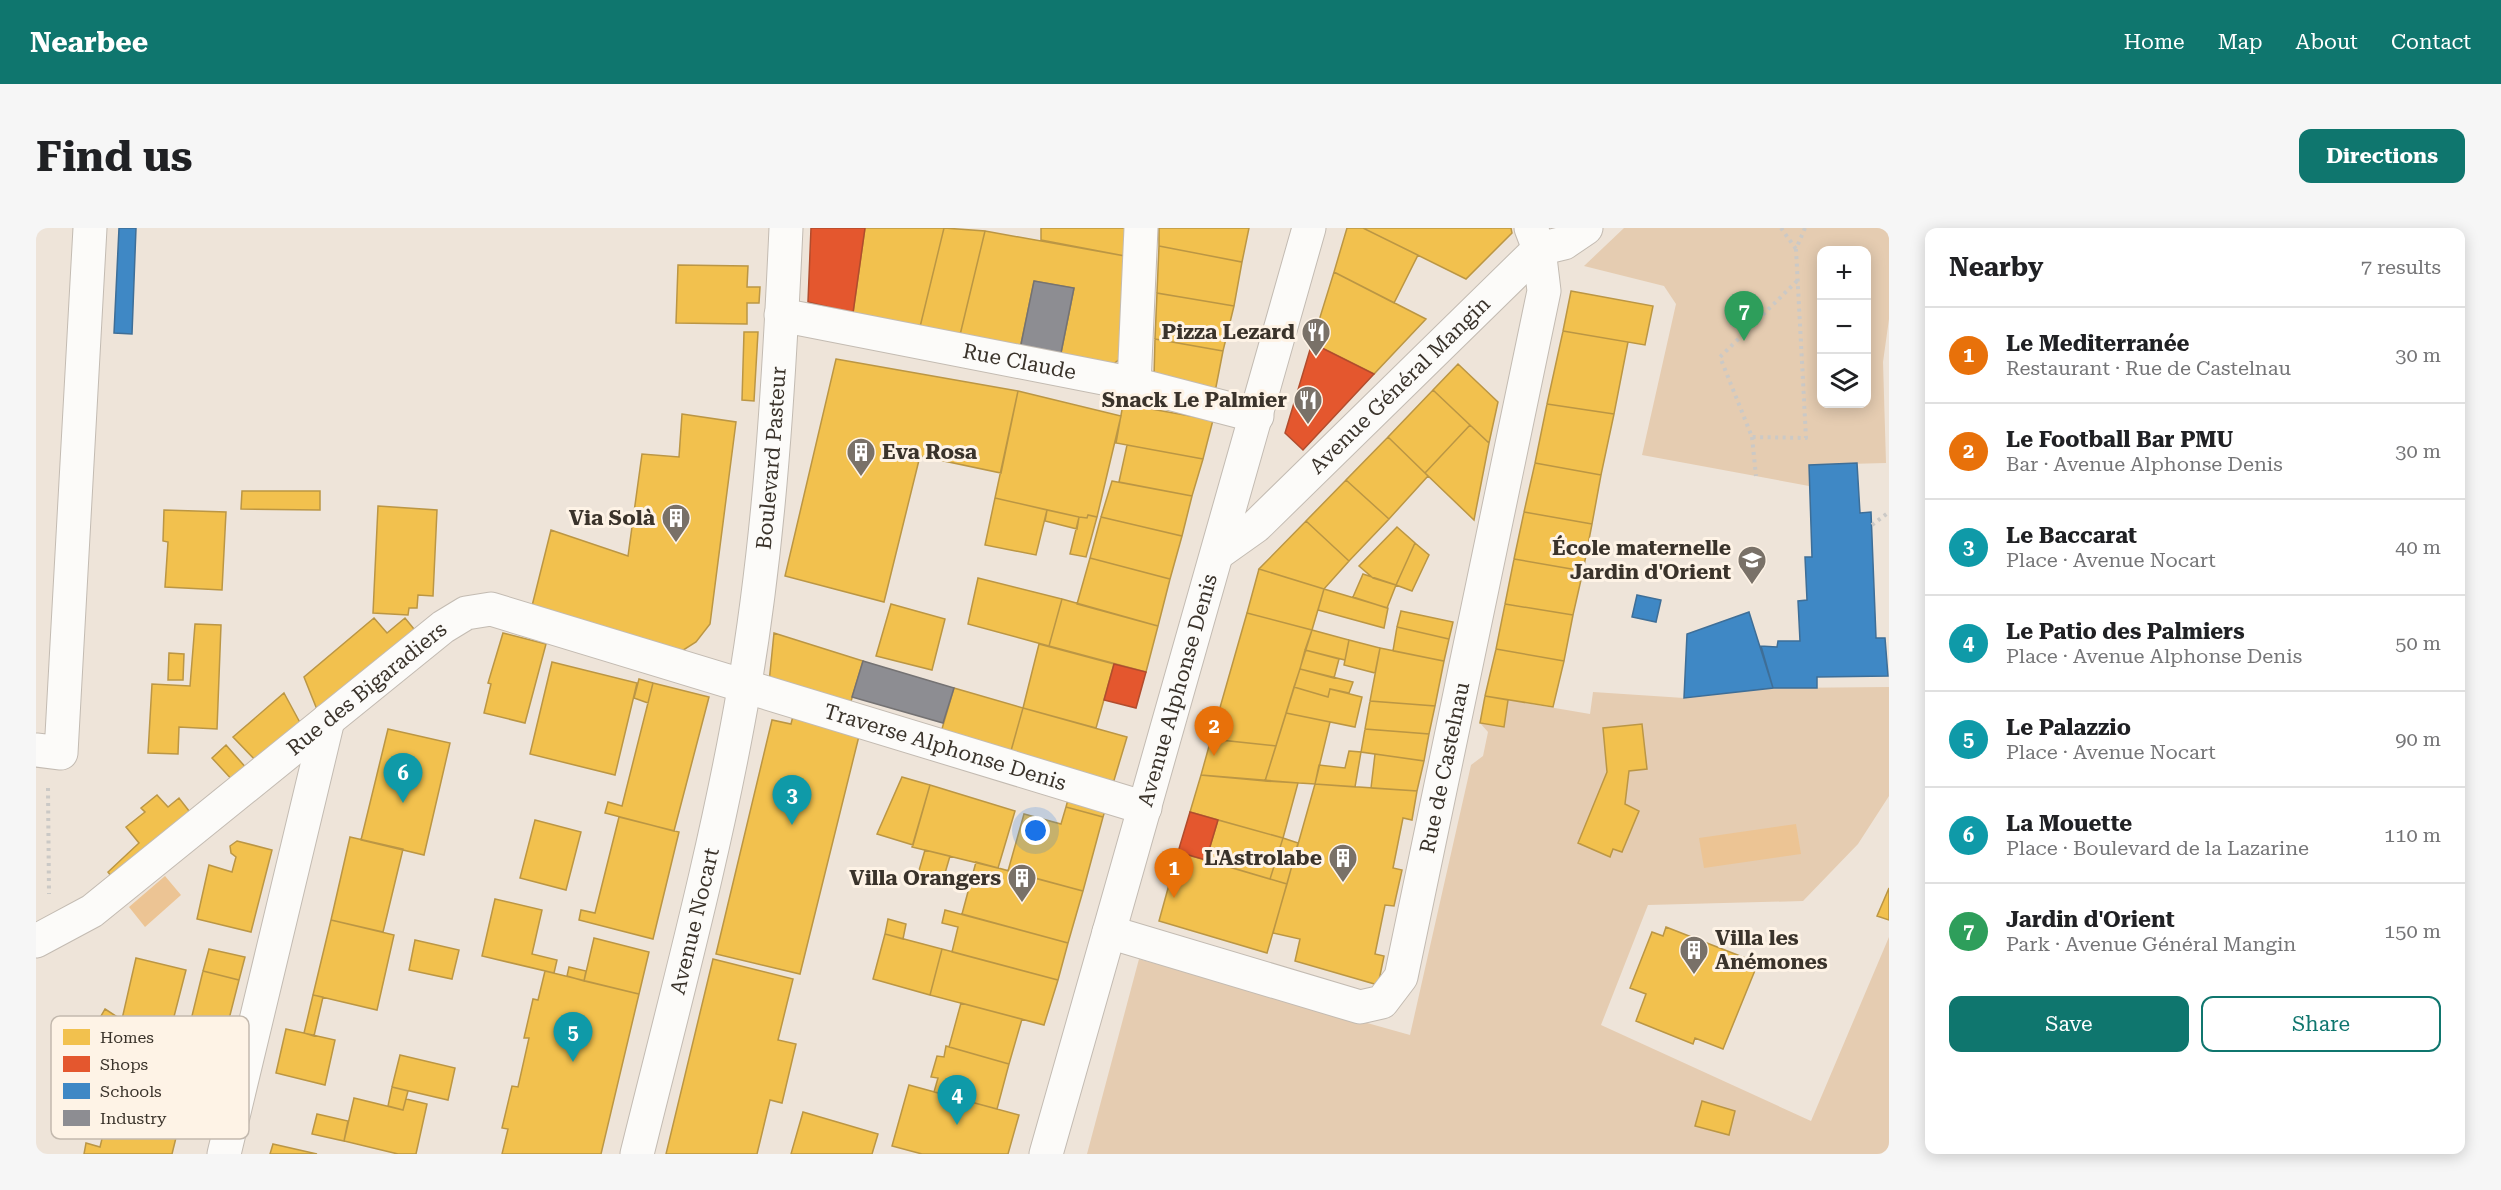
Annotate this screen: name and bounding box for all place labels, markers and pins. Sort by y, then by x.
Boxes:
pin: 7 [1724,291,1764,341]
restaurant icon: Pizza Lezard [1300,316,1332,358]
place label: Pizza Lezard [1161,320,1295,344]
restaurant icon: Snack Le Palmier [1292,384,1324,426]
place label: Snack Le Palmier [1102,388,1287,412]
building icon: Eva Rosa [845,436,877,478]
place label: Eva Rosa [882,440,978,464]
building icon: Via Solà [660,502,692,544]
place label: Via Solà [569,506,656,530]
place label: École maternelle Jardin d'Orient [1552,535,1731,584]
school or university icon: École maternelle Jardin d'Orient [1736,544,1768,586]
pin: 2 [1194,706,1234,756]
pin: 6 [384,754,422,803]
pin: 3 [772,776,812,825]
building icon: L'Astrolabe [1327,842,1359,884]
place label: L'Astrolabe [1204,846,1322,870]
pin: 1 [1154,848,1194,898]
building icon: Villa Orangers [1006,862,1038,904]
place label: Villa Orangers [849,866,1001,890]
place label: Villa les Anémones [1715,926,1828,974]
building icon: Villa les Anémones [1678,934,1710,976]
pin: 5 [554,1012,592,1062]
pin: 4 [938,1076,976,1125]

